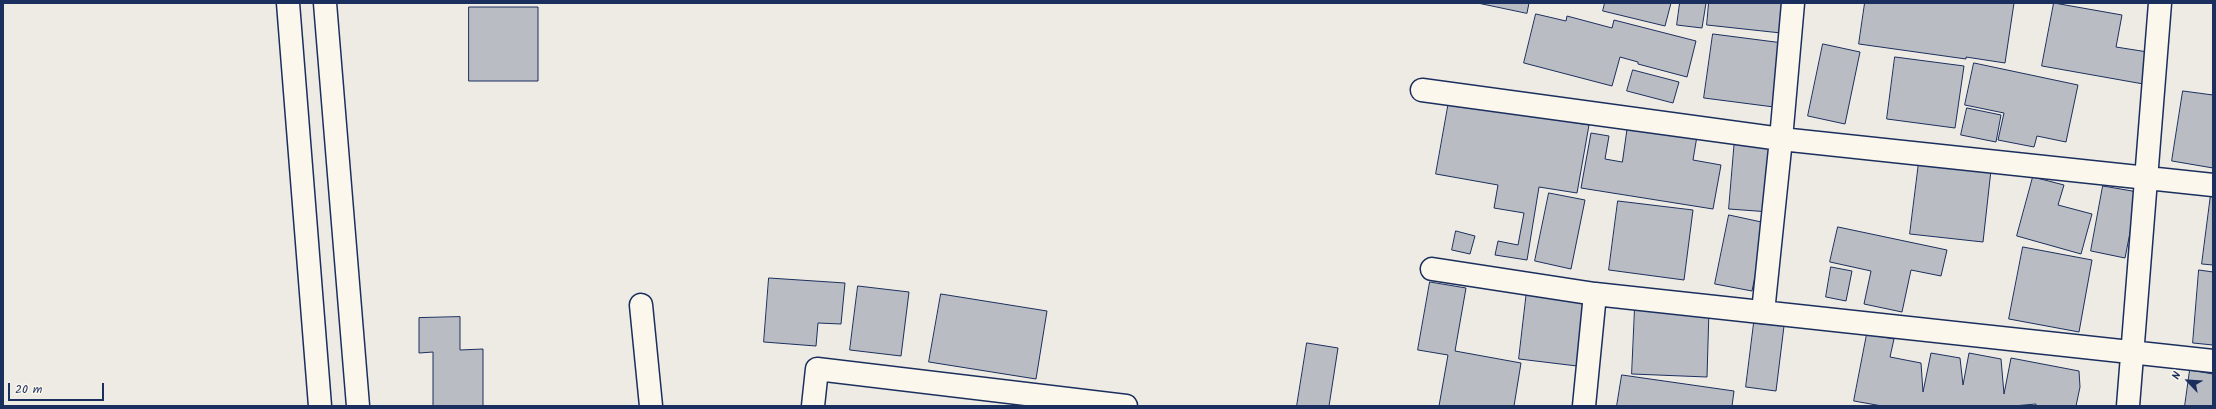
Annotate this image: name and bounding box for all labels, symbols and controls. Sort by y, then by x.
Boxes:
north arrow [2168,361,2208,401]
text: N [2167,369,2187,383]
scale bar [10,375,106,401]
text: 20 m [15,380,42,399]

